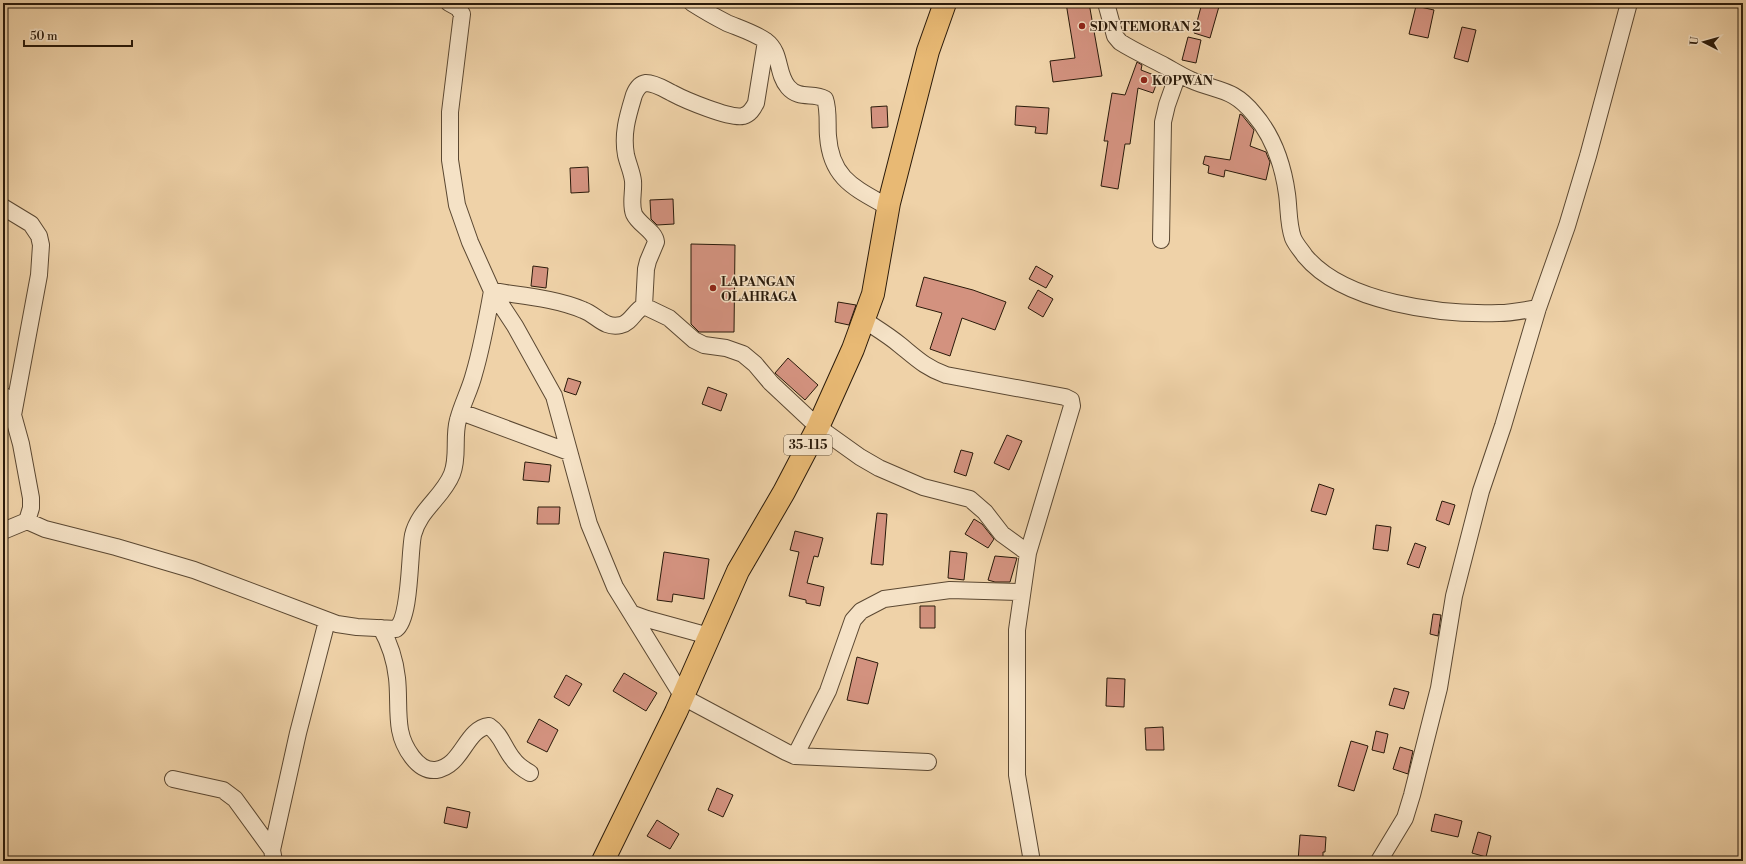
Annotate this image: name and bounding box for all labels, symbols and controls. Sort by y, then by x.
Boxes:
place label: SDN TEMORAN 2 [1090,19,1200,35]
marker: SDN TEMORAN 2 [1077,21,1087,31]
scale bar [24,22,132,48]
north arrow [1684,22,1724,62]
text: 50 m [30,29,58,44]
text: U [1688,36,1703,46]
place label: KOPWAN [1152,73,1214,89]
marker: KOPWAN [1139,75,1149,85]
place label: LAPANGAN OLAHRAGA [721,274,798,305]
marker: LAPANGAN OLAHRAGA [708,283,718,293]
road number: 35-115 [784,435,832,455]

